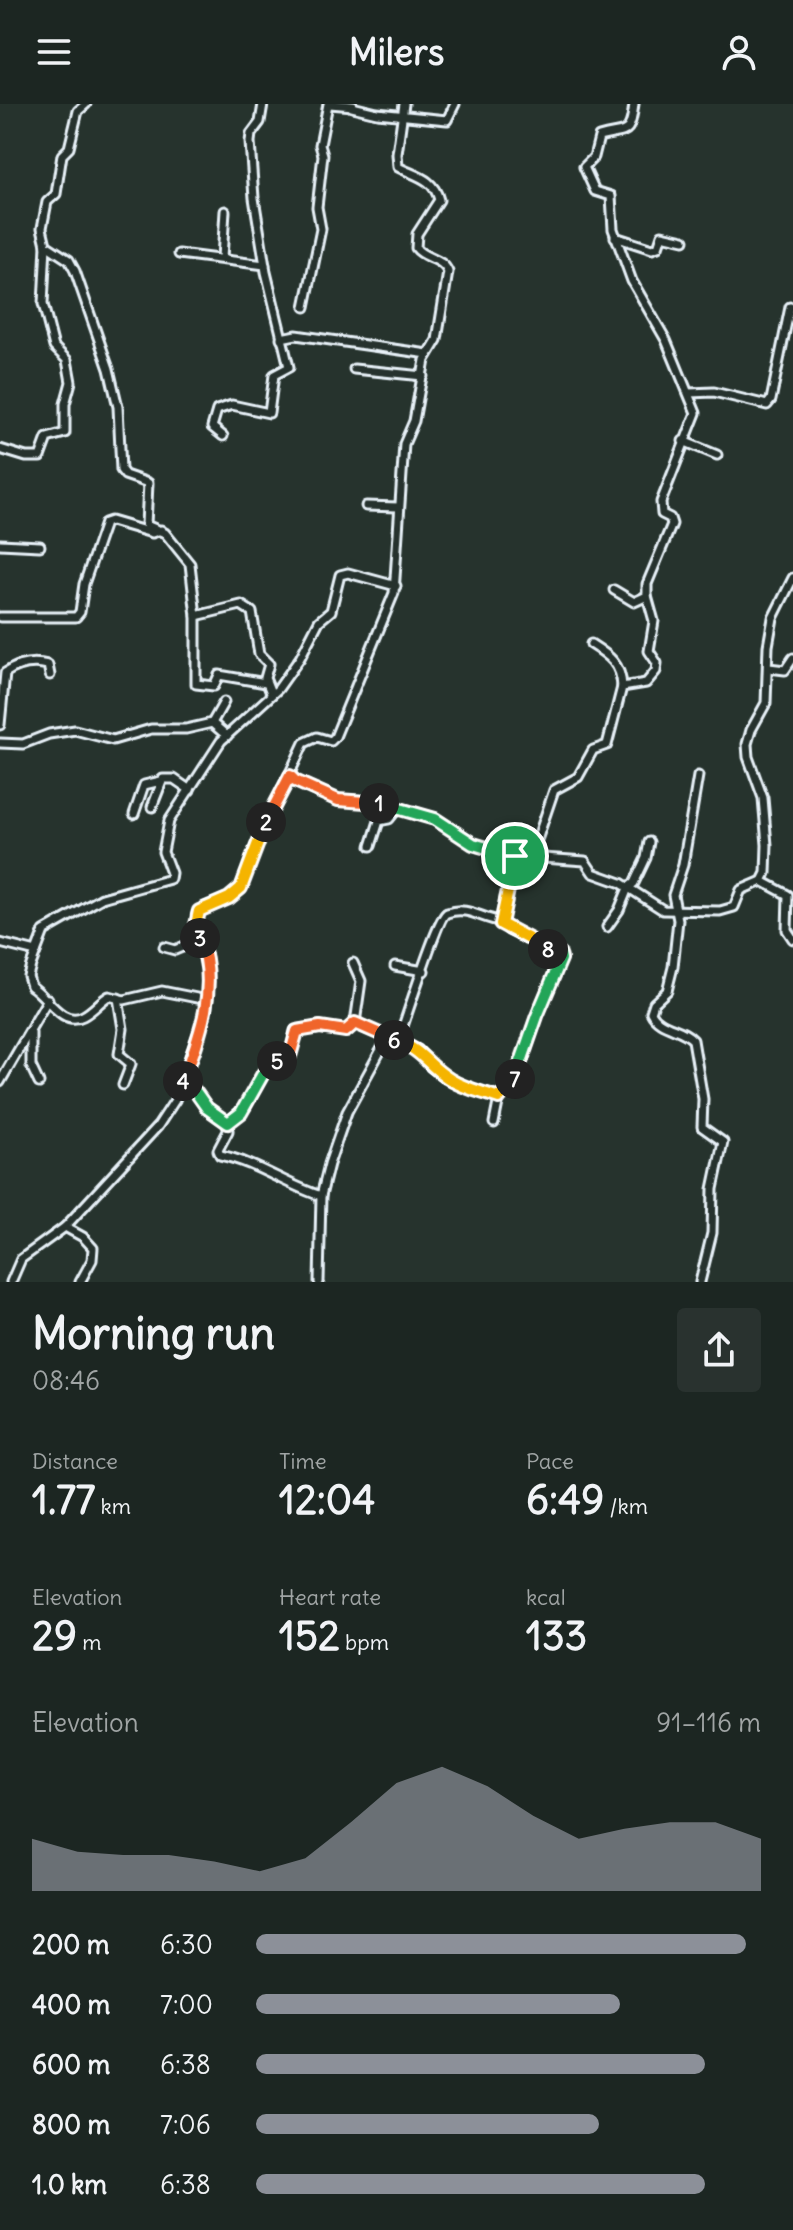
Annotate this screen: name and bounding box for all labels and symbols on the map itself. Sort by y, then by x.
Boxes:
pin: 1 [359,783,399,823]
pin: 2 [246,802,286,842]
pin [481,822,549,890]
pin: 3 [180,918,220,958]
pin: 8 [528,929,568,969]
pin: 6 [374,1020,414,1060]
pin: 5 [257,1041,297,1081]
pin: 7 [495,1059,535,1099]
pin: 4 [163,1061,203,1101]

